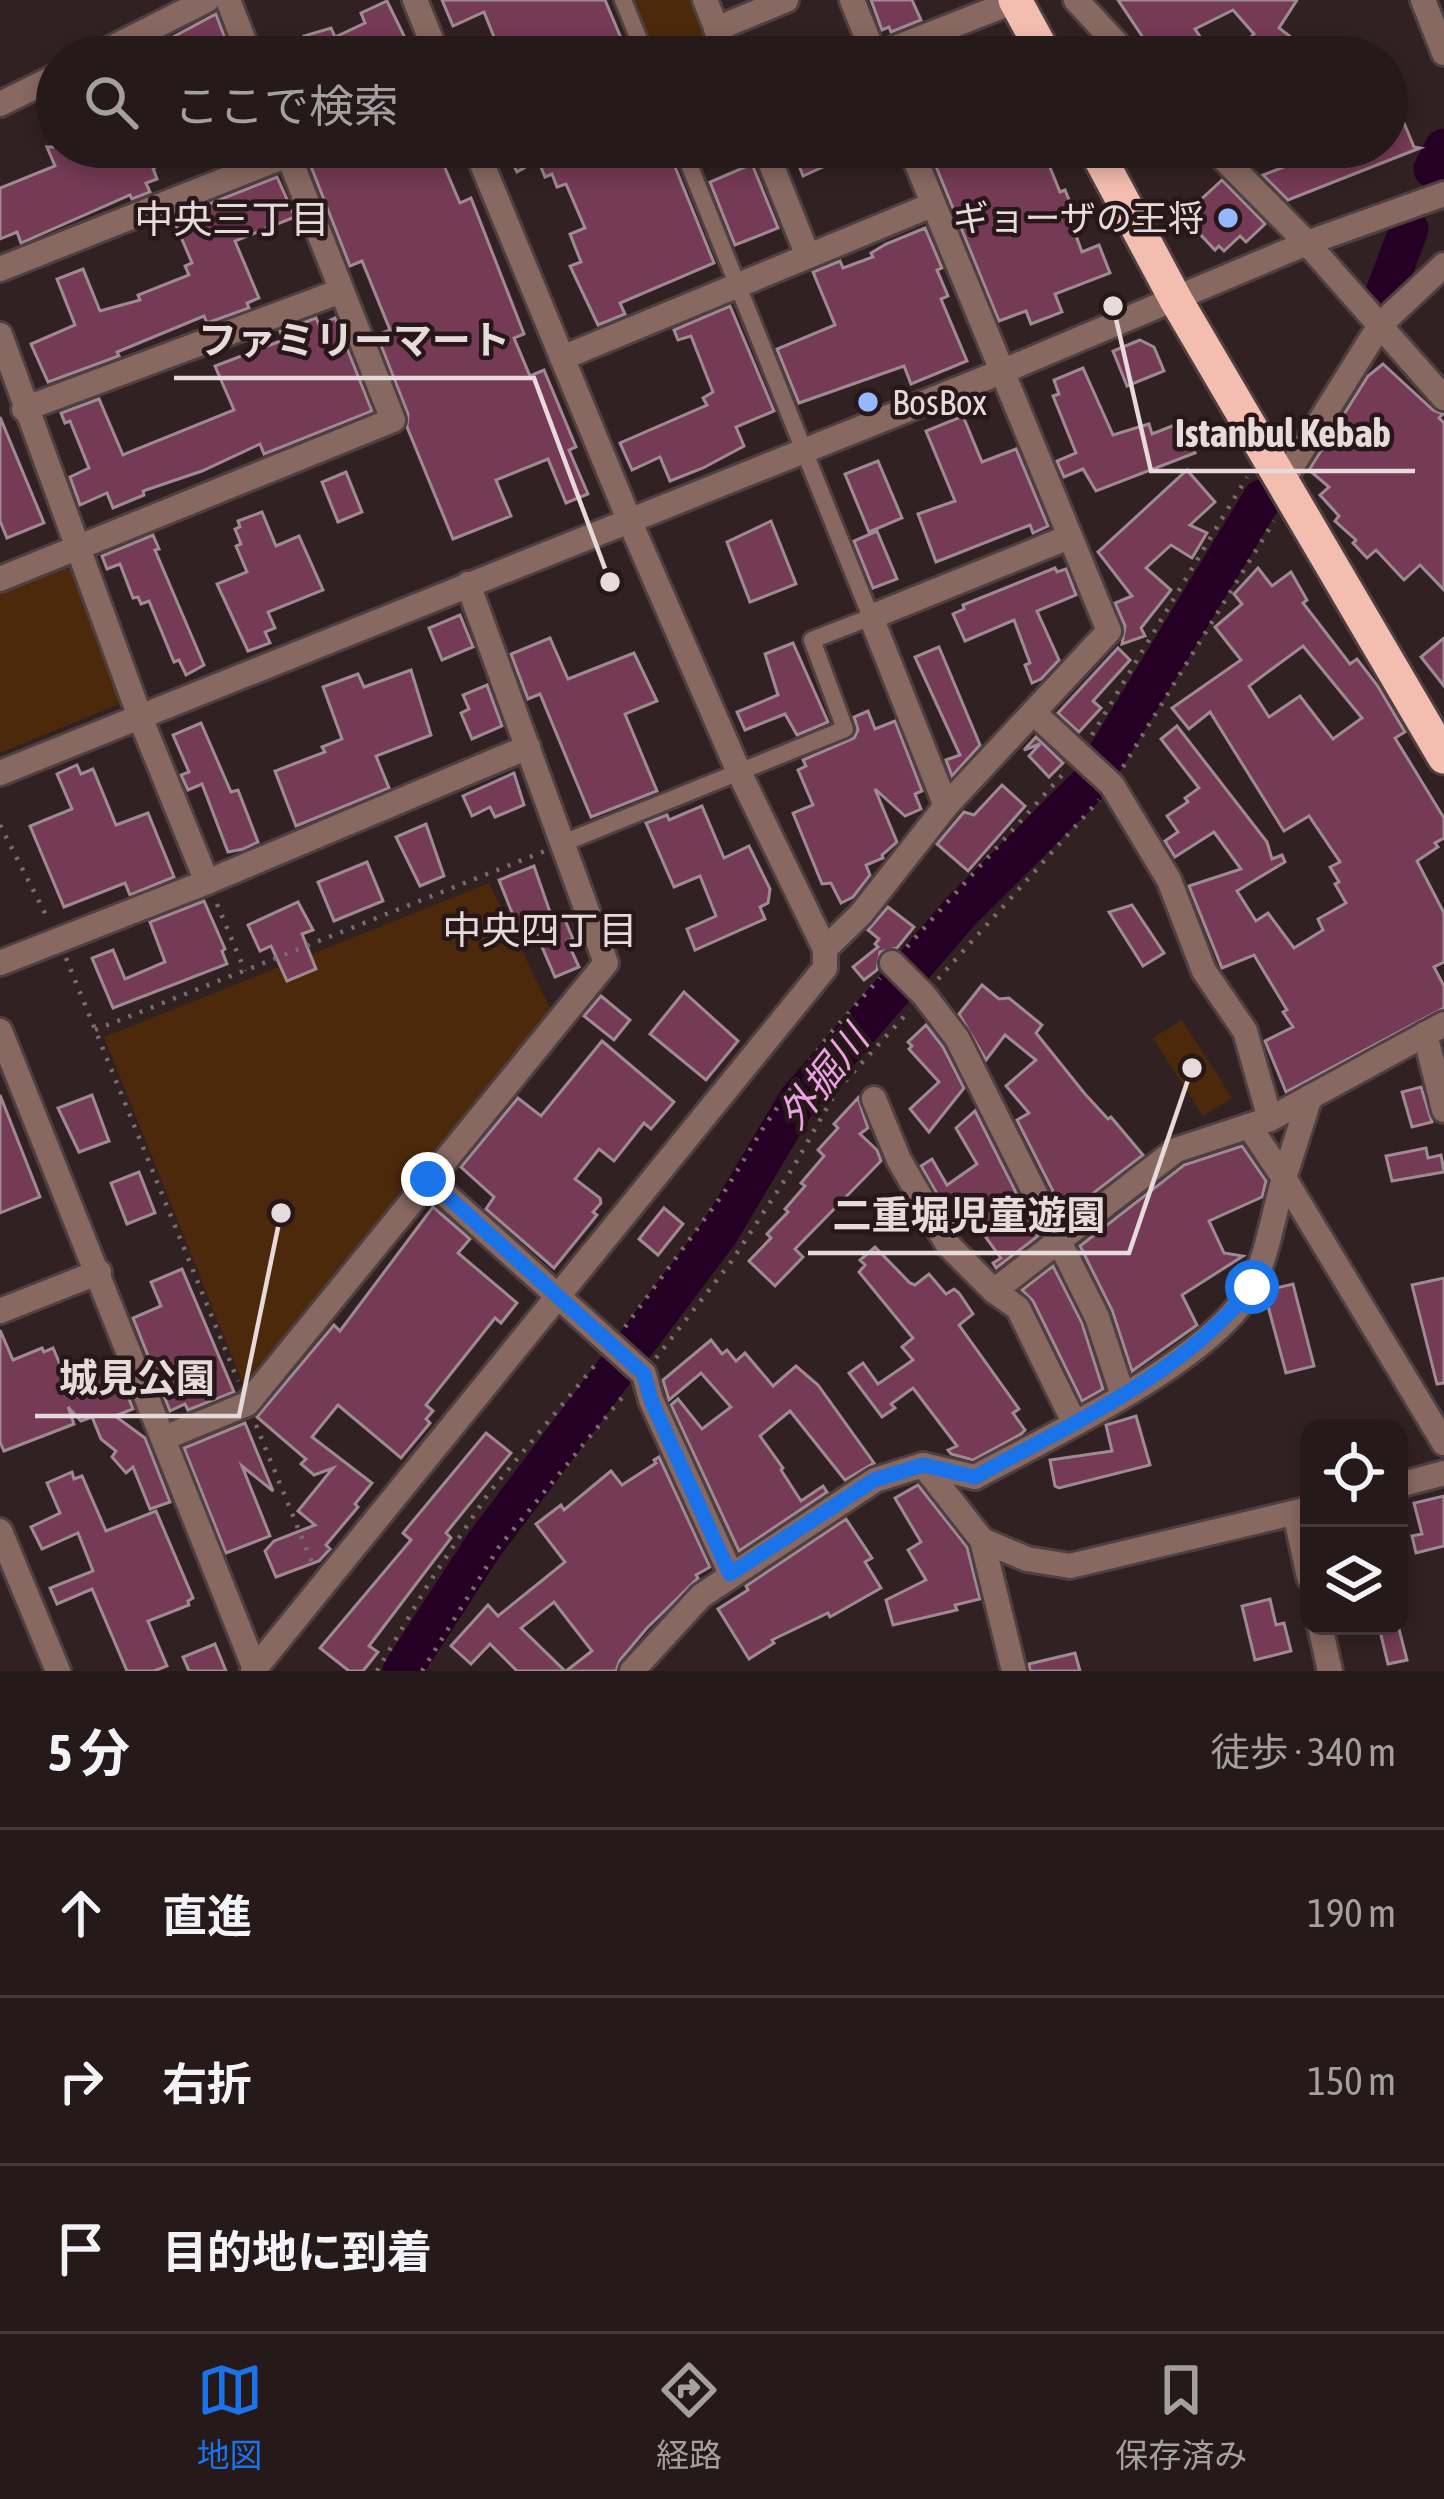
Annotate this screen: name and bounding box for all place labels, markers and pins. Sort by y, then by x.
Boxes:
place label: ギョーザの王将 [953,197,1204,239]
marker: ギョーザの王将 [1215,205,1241,231]
callout: ファミリーマート [174,303,534,378]
place label: BosBox [892,381,987,423]
marker: BosBox [855,389,881,415]
callout: Istanbul Kebab [1151,396,1415,471]
callout: 二重堀児童遊園 [808,1178,1129,1253]
callout: 城見公園 [35,1341,239,1416]

